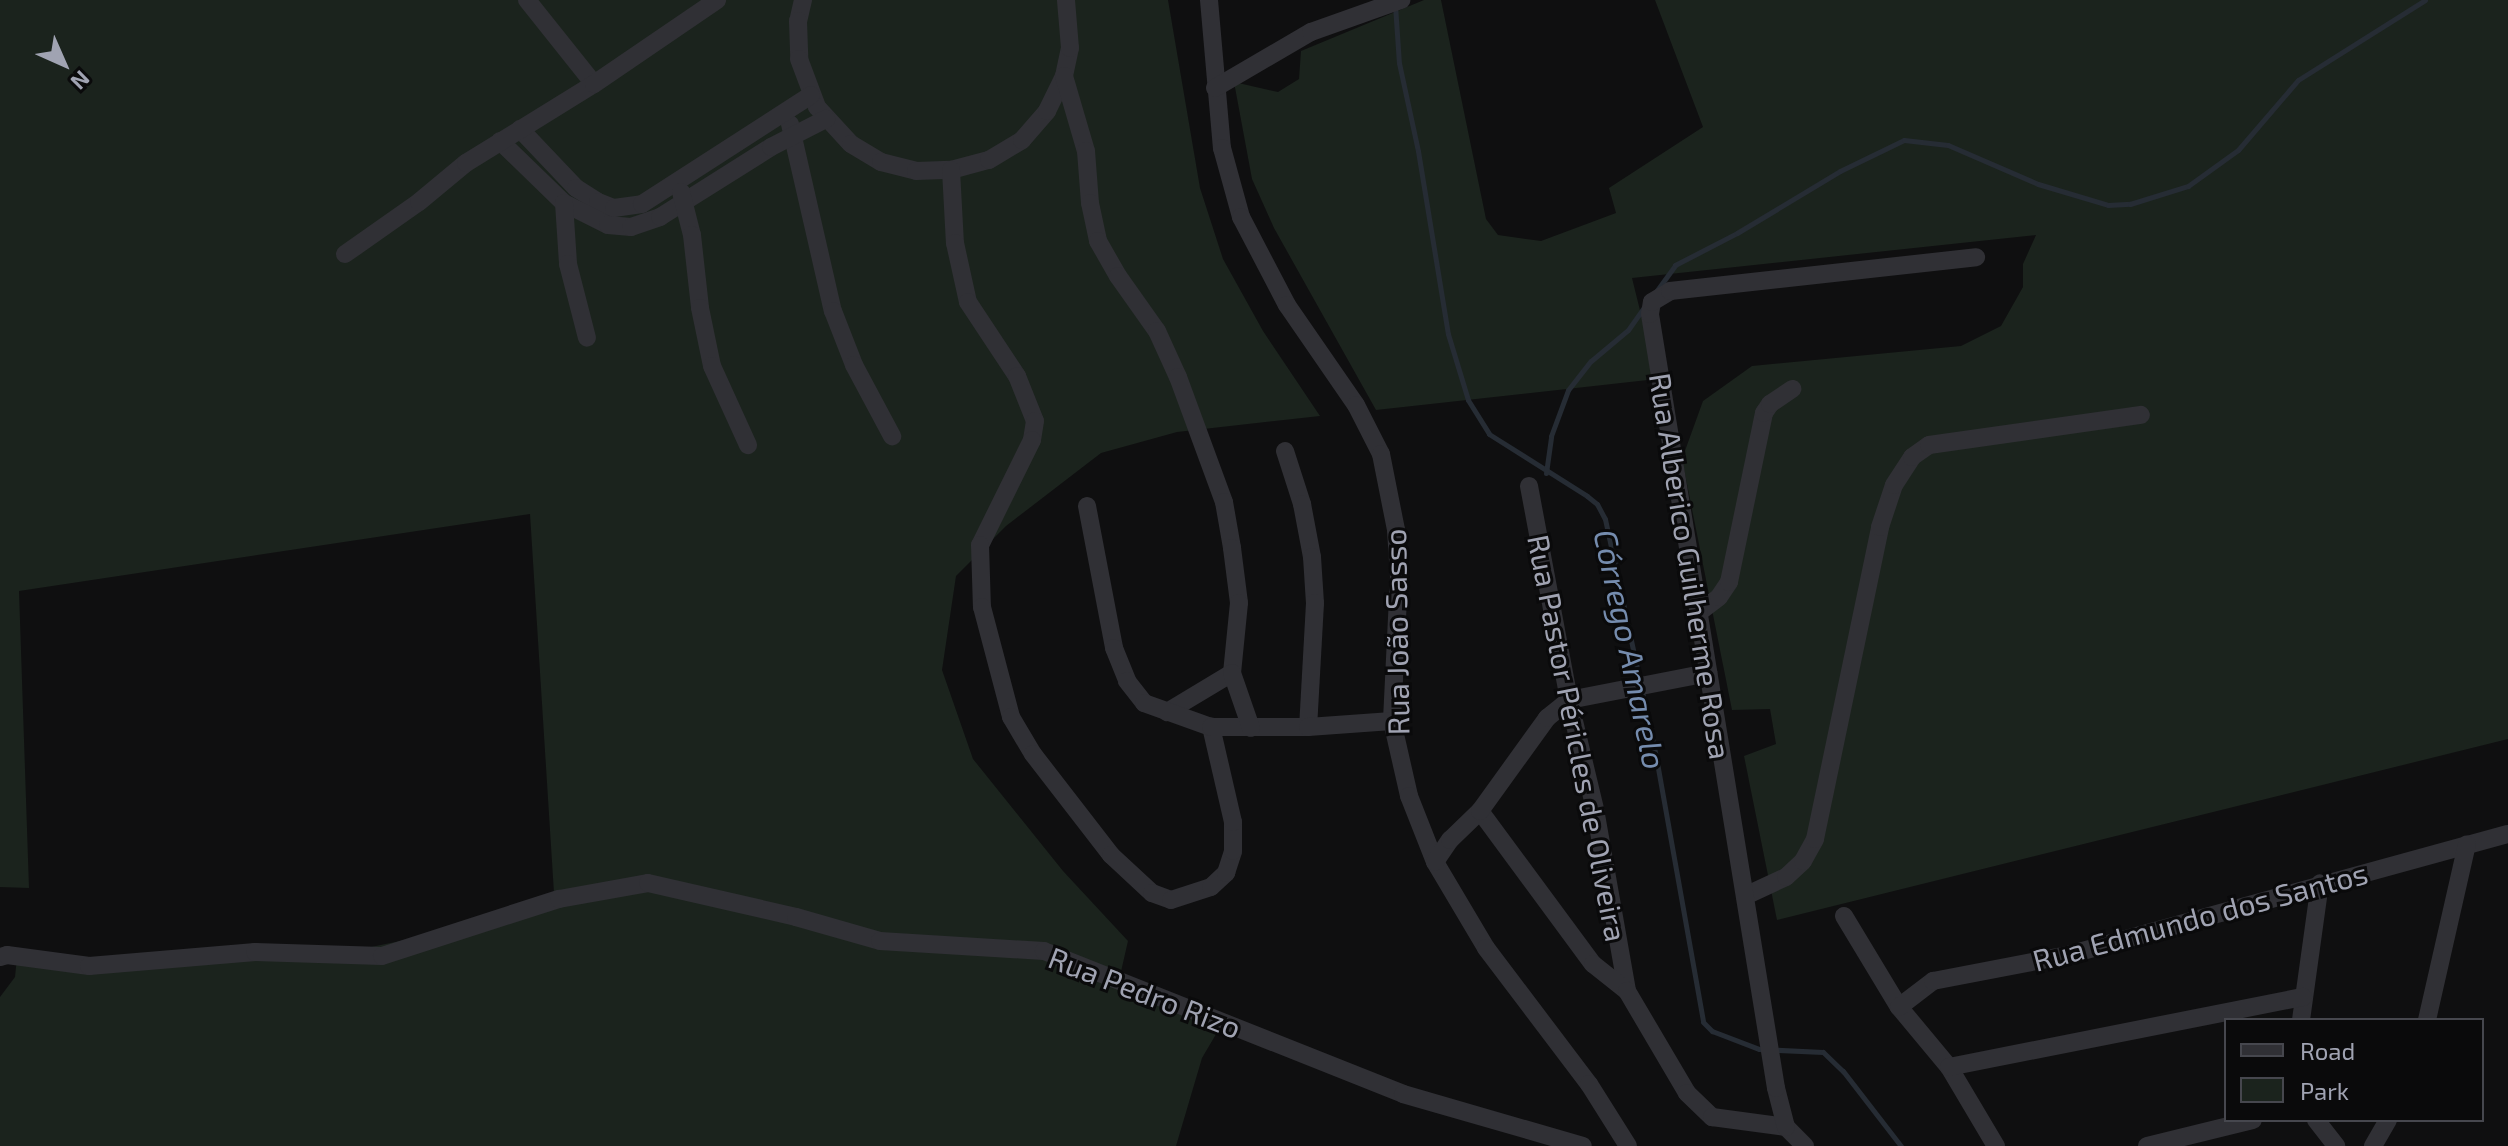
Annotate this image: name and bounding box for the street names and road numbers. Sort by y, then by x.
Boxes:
street label: Rua Alberico Guilherme Rosa [1643,370,1739,762]
street label: Rua João Sasso [1376,528,1416,736]
street label: Rua Pastor Péricles de Oliveira [1521,531,1635,945]
street label: Rua Edmundo dos Santos [2029,854,2371,978]
street label: Rua Pedro Rizo [1044,939,1246,1045]

